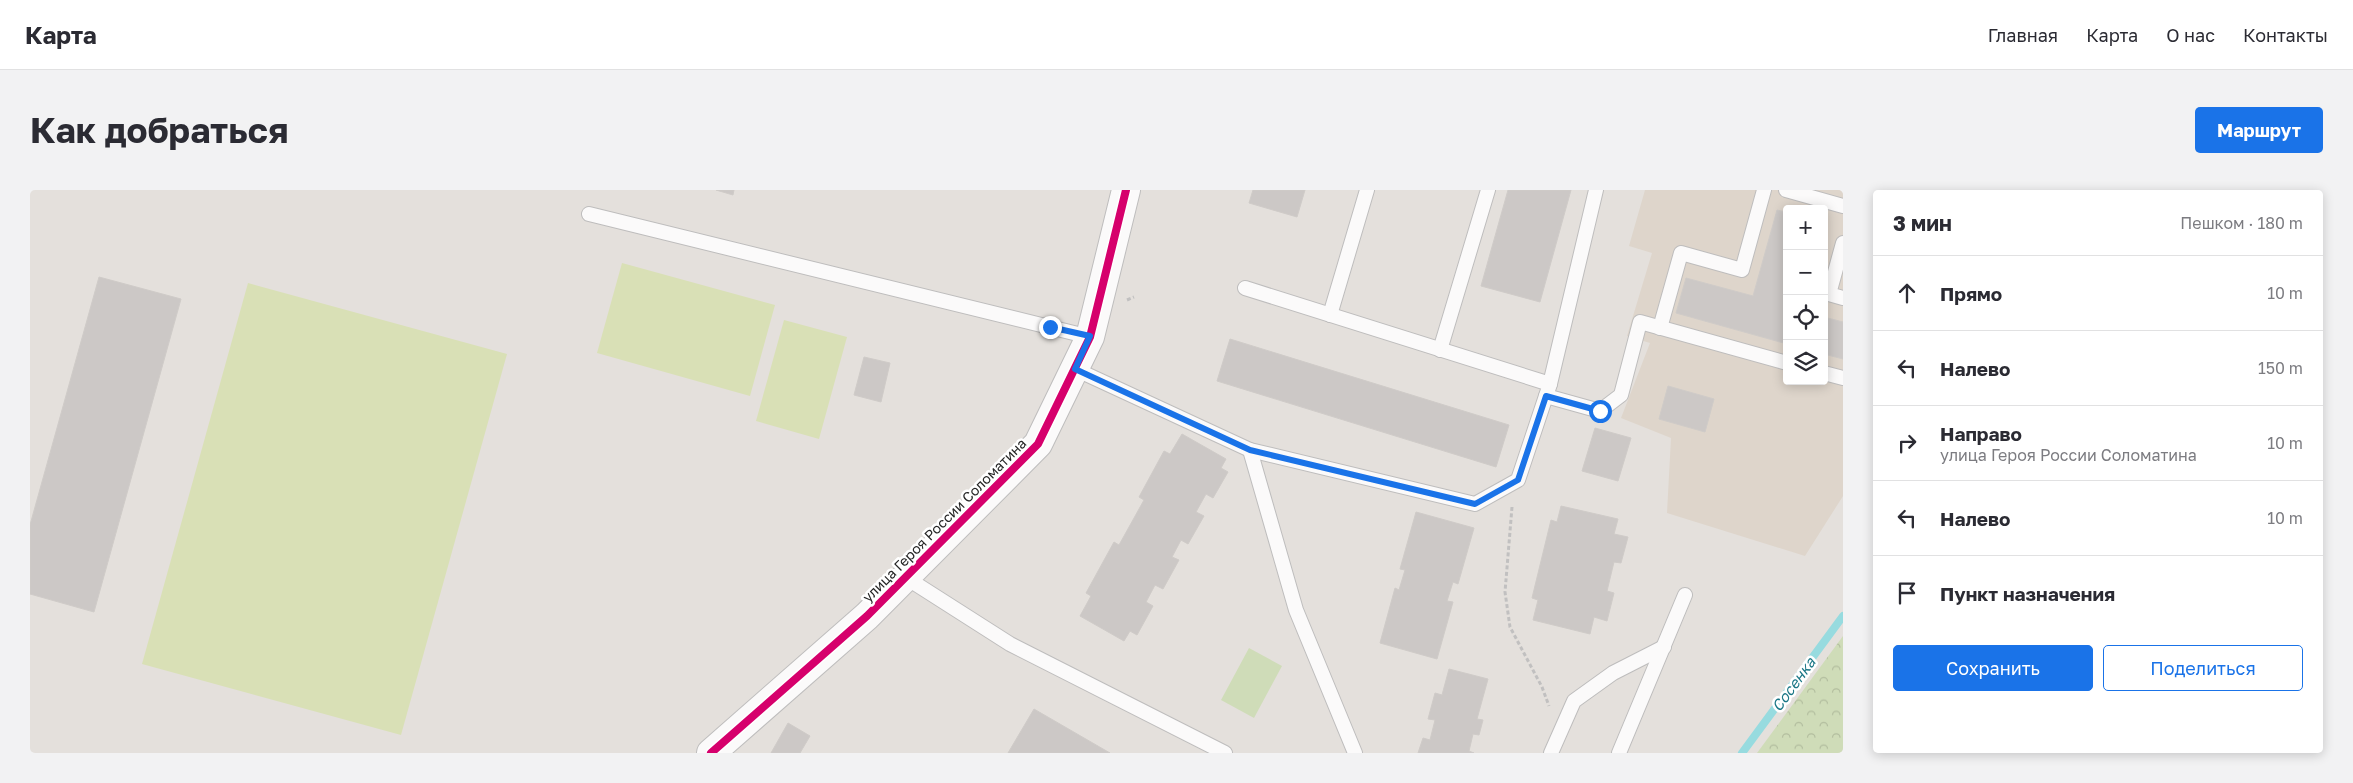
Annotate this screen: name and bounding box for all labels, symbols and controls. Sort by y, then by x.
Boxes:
text: Карта [25,20,97,49]
text: Главная [1988,24,2058,46]
text: Карта [2086,24,2138,46]
text: О нас [2166,24,2215,46]
text: Контакты [2243,24,2328,46]
button: Маршрут [2195,107,2323,153]
text: Как добраться [30,109,288,151]
map controls [1783,205,1828,385]
button: + [1783,205,1828,250]
text: 3 мин [1893,210,1952,236]
text: Пешком · 180 m [2180,213,2303,233]
button: − [1783,250,1828,295]
icon: ahead [1893,279,1921,307]
text: Прямо [1940,282,2002,305]
text: 10 m [2267,283,2303,303]
button: locate [1783,295,1828,340]
route end [1039,316,1062,339]
button: layers [1783,340,1828,385]
icon: left [1893,354,1921,382]
text: Налево [1940,357,2010,380]
text: 150 m [2258,358,2303,378]
route start [1589,400,1612,423]
text: Направо [1940,422,2022,445]
icon: right [1893,429,1921,457]
text: 10 m [2267,433,2303,453]
street label: улица Героя России Соломатина [859,435,1029,605]
text: улица Героя России Соломатина [1940,445,2197,465]
icon: left [1893,504,1921,532]
text: Налево [1940,507,2010,530]
text: 10 m [2267,508,2303,528]
icon: arrive [1893,579,1921,607]
text: Пункт назначения [1940,582,2115,605]
button: Сохранить [1893,645,2093,691]
button: Поделиться [2103,645,2303,691]
water label: Сосенка [1767,653,1819,714]

